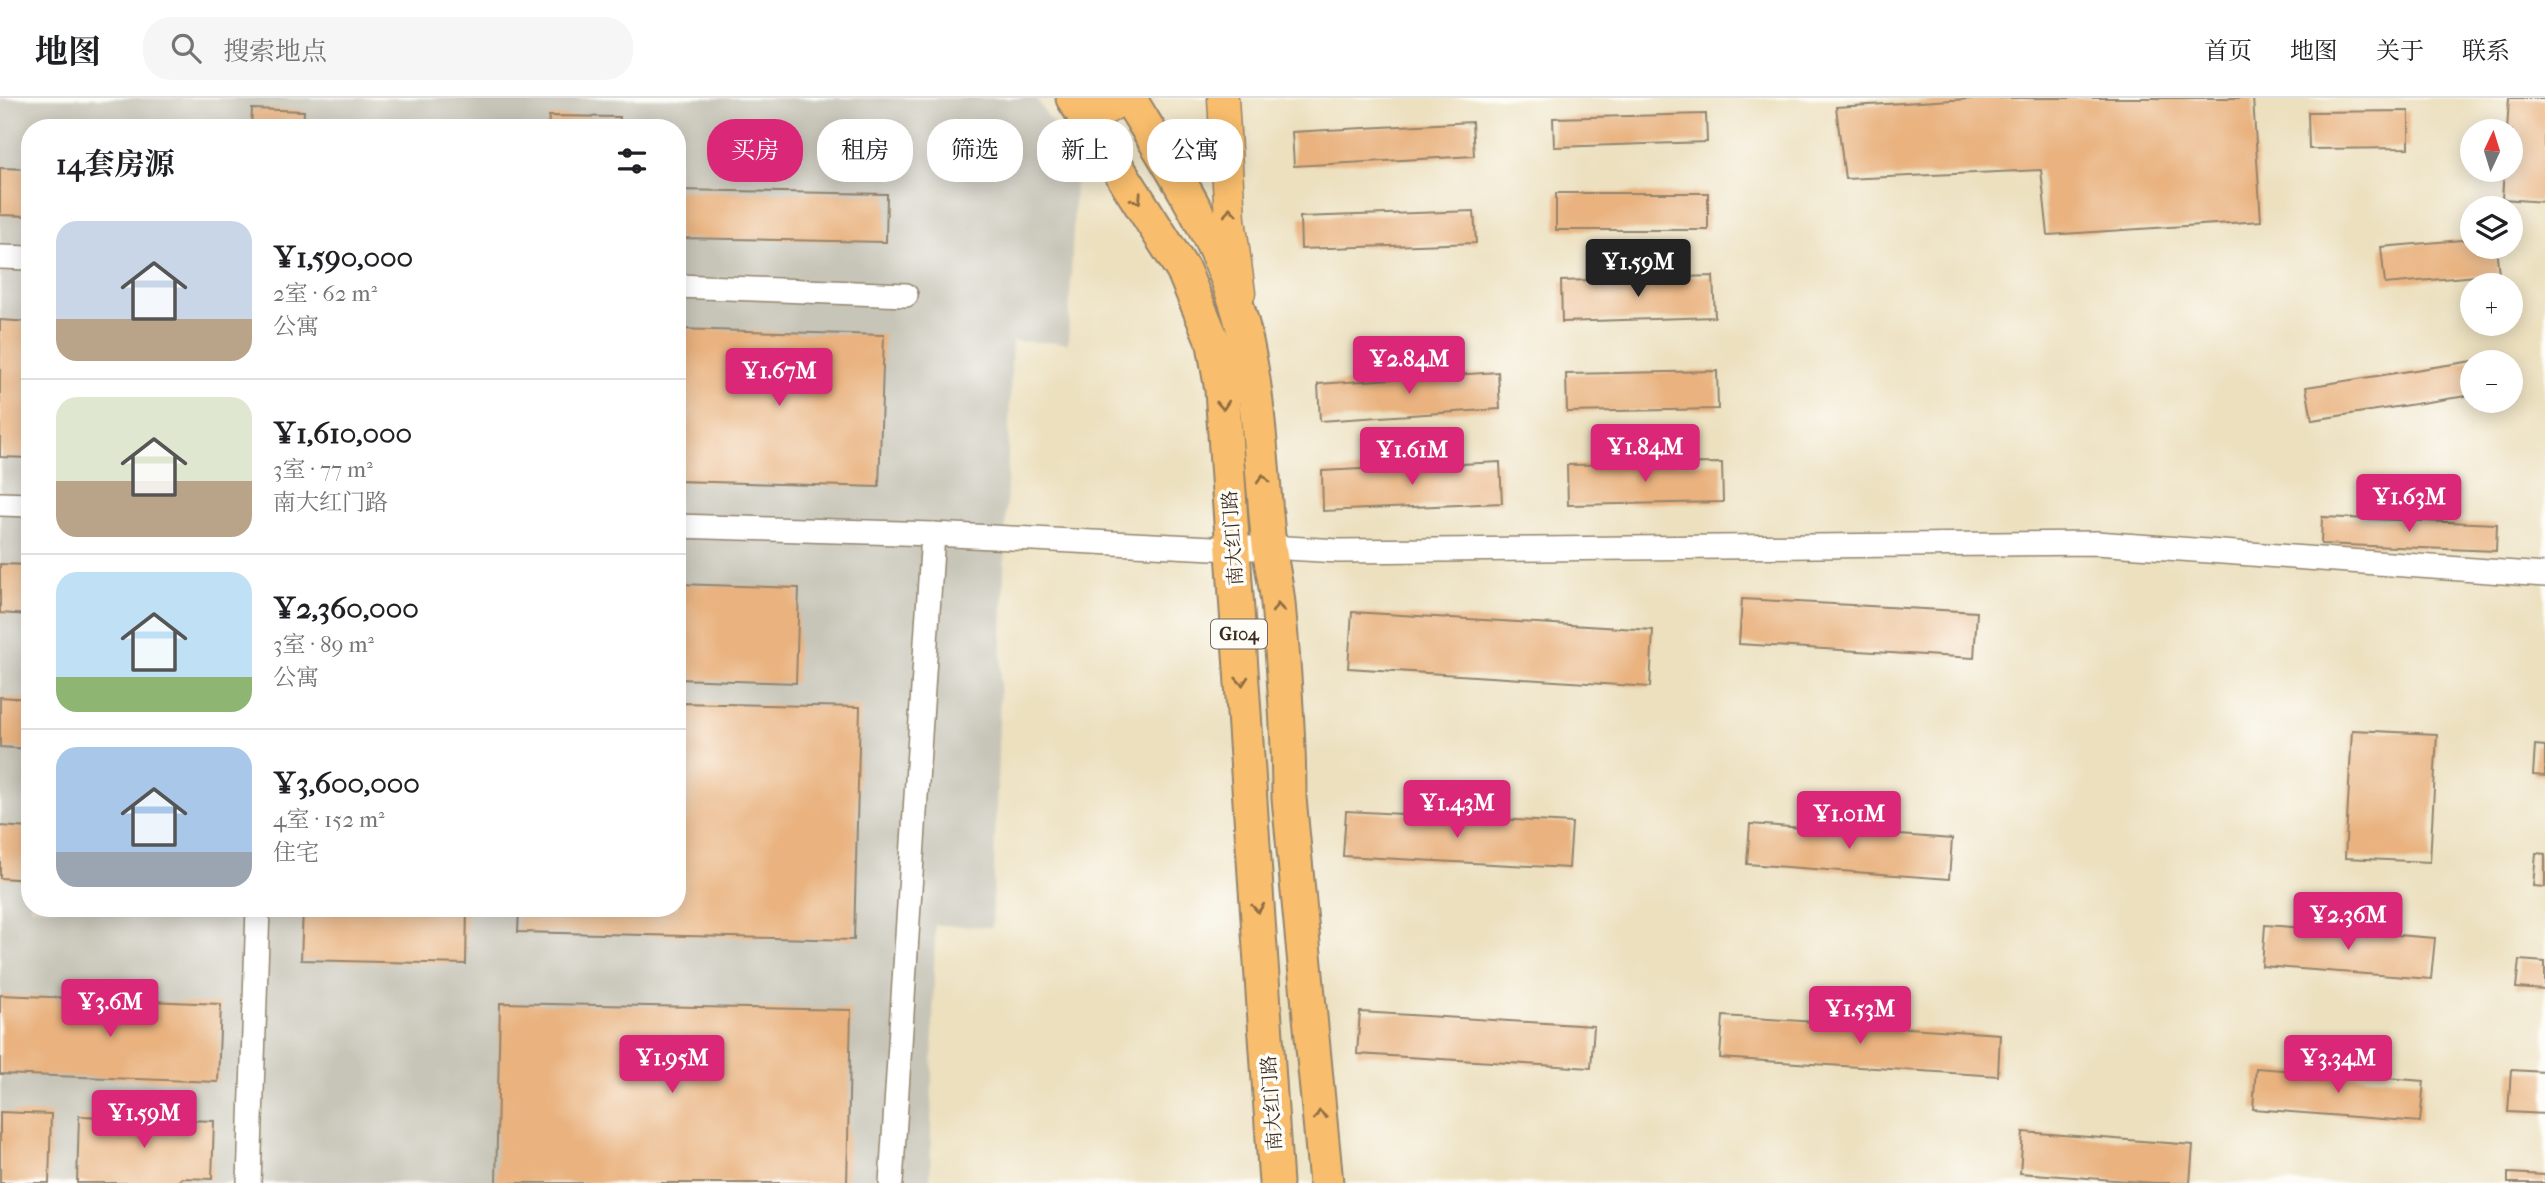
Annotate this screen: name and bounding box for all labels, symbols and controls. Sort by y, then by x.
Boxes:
search box [143,17,633,80]
icon: search [167,29,205,67]
text: 地图 [35,33,101,72]
text: 搜索地点 [223,36,327,67]
text: 首页 [2204,37,2252,65]
text: 地图 [2290,37,2338,65]
text: 关于 [2376,37,2424,65]
text: 联系 [2462,37,2510,65]
chip: 买房 [707,119,803,182]
chip: 租房 [817,119,913,182]
chip: 筛选 [927,119,1023,182]
chip: 新上 [1037,119,1133,182]
chip: 公寓 [1147,119,1243,182]
north arrow [2460,119,2524,182]
map controls [2460,119,2523,413]
icon: filters [613,142,651,180]
text: 14套房源 [56,147,174,182]
one-way arrow [1128,191,1141,204]
button: layers [2460,196,2523,259]
one-way arrow [1223,206,1238,217]
text: ¥1,590,000 [273,240,413,275]
pin: ¥1.59M [1581,240,1695,299]
text: ¥1.59M [1602,248,1674,275]
icon: home [112,249,196,333]
button: + [2460,273,2523,336]
text: 2室 · 62 m² [273,280,377,307]
text: 公寓 [273,313,319,340]
pin: ¥2.84M [1352,336,1466,396]
text: ¥2.84M [1369,345,1449,372]
pin: ¥1.67M [722,348,836,408]
button: − [2460,350,2523,413]
text: ¥1.67M [742,357,816,384]
one-way arrow [1215,400,1230,411]
text: ¥1,610,000 [273,416,412,451]
pin: ¥1.84M [1588,424,1702,484]
icon: home [112,425,196,509]
pin: ¥1.61M [1355,428,1469,487]
text: ¥1.84M [1607,433,1683,460]
text: ¥1.61M [1376,436,1448,463]
text: 3室 · 77 m² [273,456,373,483]
one-way arrow [1256,473,1271,484]
pin: ¥1.63M [2352,474,2466,534]
text: ¥1.63M [2372,483,2446,510]
text: 南大红门路 [273,489,388,516]
street label: 南大红门路 [1219,490,1247,586]
text: ¥2,360,000 [273,591,419,626]
icon: home [112,600,196,684]
one-way arrow [1271,602,1286,613]
road number: G104 [1211,620,1267,648]
text: 3室 · 89 m² [273,631,374,658]
text: 公寓 [273,664,319,691]
one-way arrow [1234,676,1249,687]
text: ¥3,600,000 [273,766,420,801]
icon: home [112,775,196,859]
pin: ¥1.43M [1400,780,1514,840]
text: ¥1.43M [1419,789,1495,816]
pin: ¥1.01M [1792,792,1906,851]
text: ¥1.01M [1813,800,1885,827]
text: 4室 · 152 m² [273,806,385,833]
text: 住宅 [273,839,319,866]
pin: ¥2.36M [2291,892,2405,952]
text: ¥2.36M [2309,901,2387,928]
one-way arrow [1250,903,1265,914]
pin: ¥3.6M [61,979,159,1039]
pin: ¥1.53M [1803,986,1917,1046]
text: ¥3.6M [77,988,143,1015]
text: ¥1.53M [1825,995,1895,1022]
pin: ¥1.95M [615,1035,729,1095]
pin: ¥3.34M [2281,1035,2395,1095]
text: ¥1.95M [635,1044,709,1071]
text: ¥3.34M [2300,1044,2376,1071]
street label: 南大红门路 [1258,1055,1286,1151]
pin: ¥1.59M [87,1090,201,1150]
text: ¥1.59M [108,1099,180,1126]
one-way arrow [1312,1109,1327,1121]

